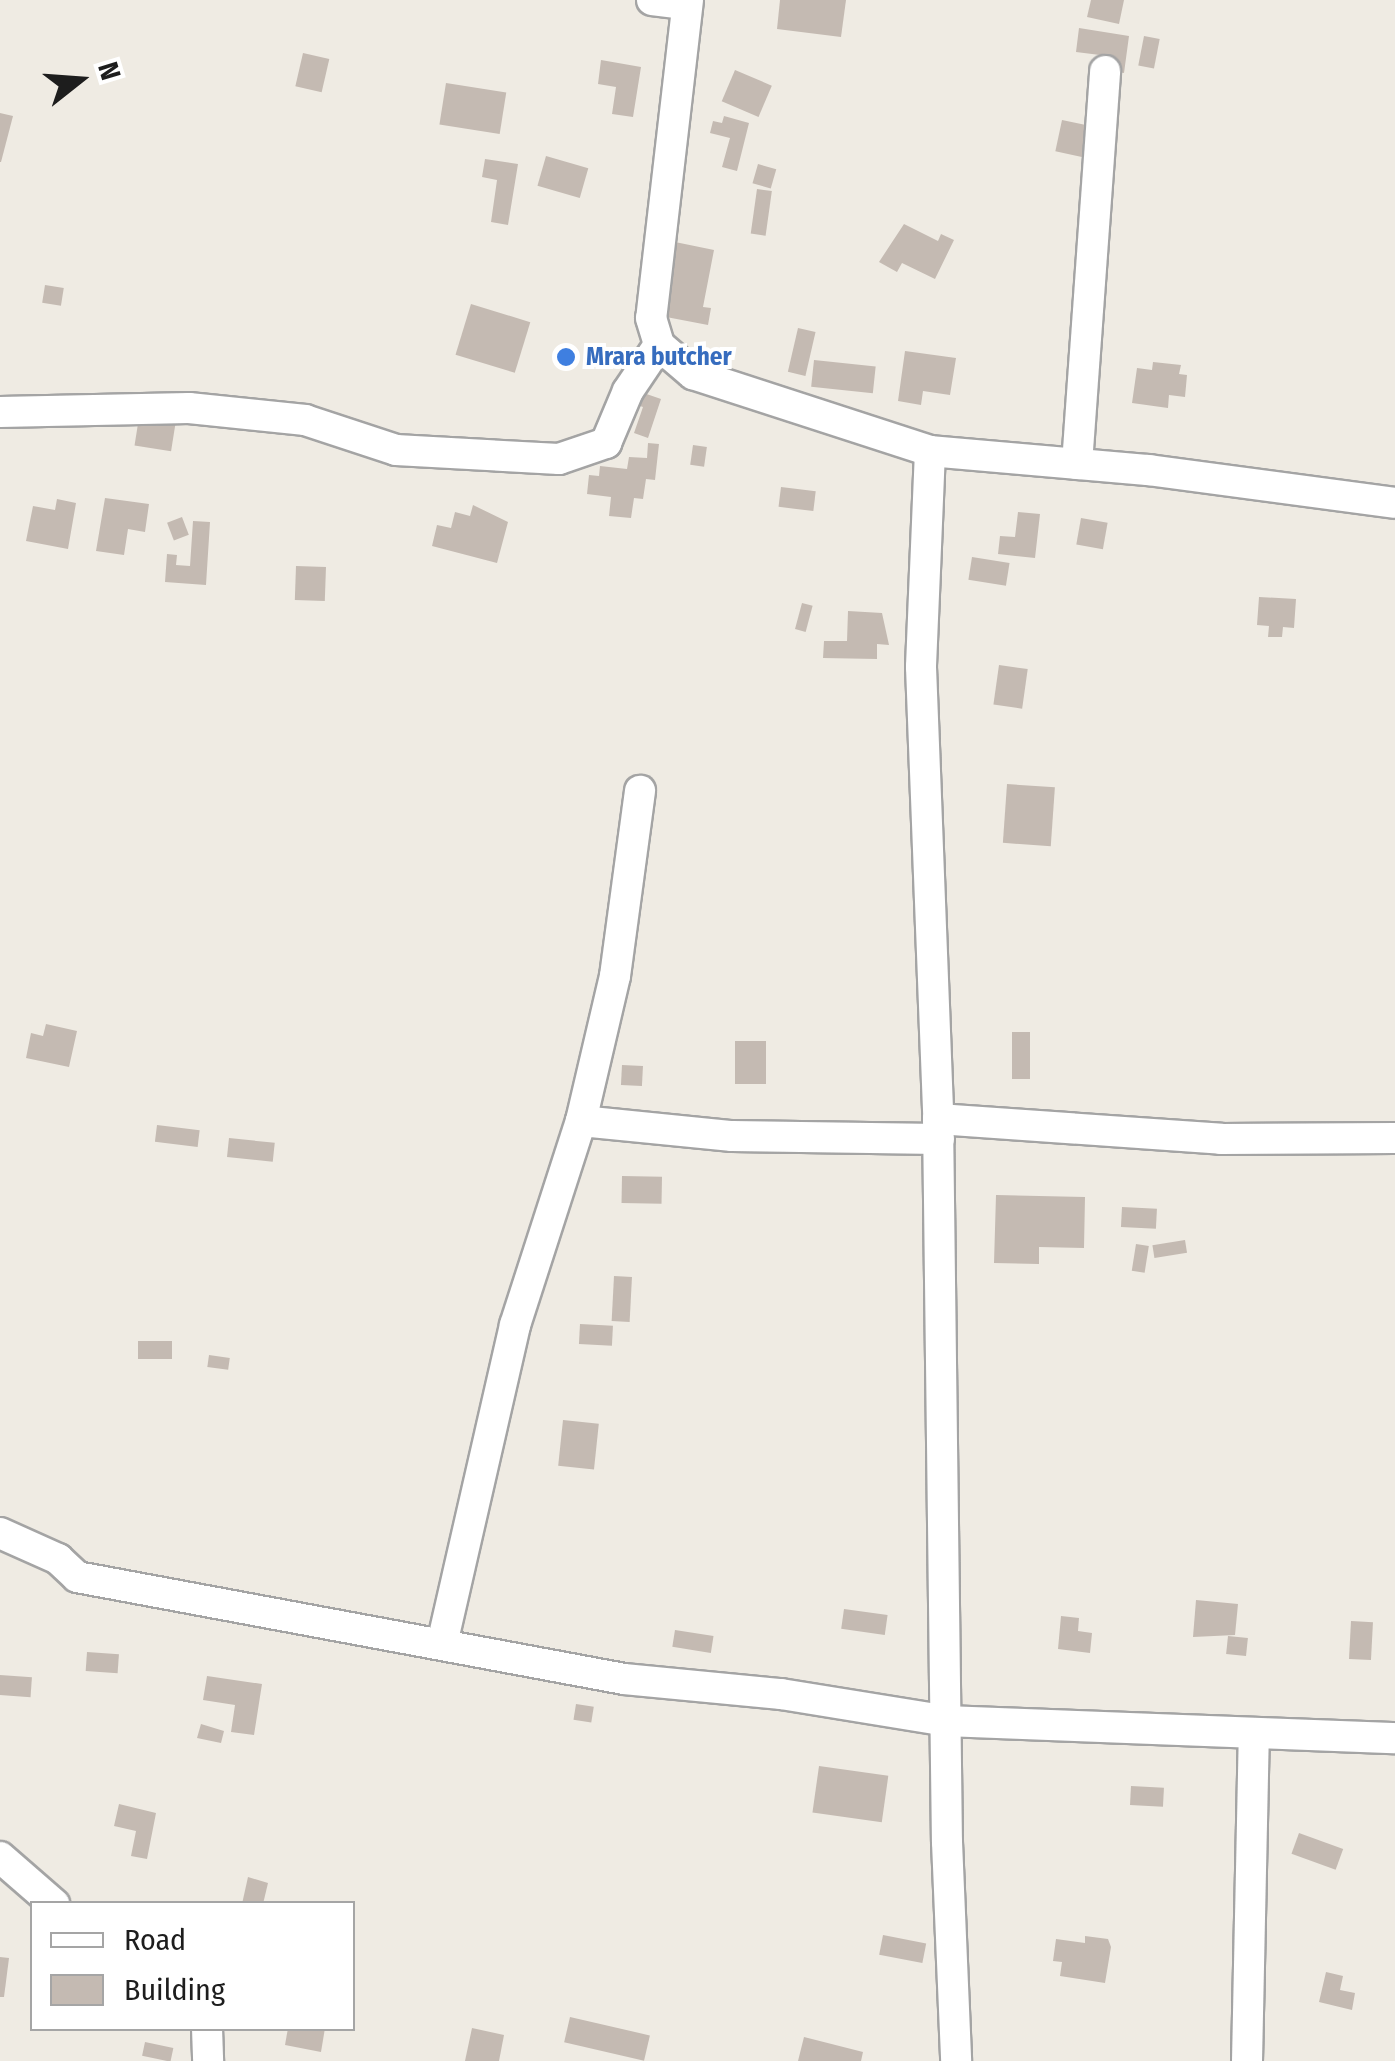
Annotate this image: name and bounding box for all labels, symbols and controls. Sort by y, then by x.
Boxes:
north arrow [30,30,130,130]
text: N [91,58,127,84]
place label: Mrara butcher [586,342,732,372]
marker: Mrara butcher [555,346,577,368]
legend [30,1901,355,2031]
text: Road [124,1922,186,1958]
text: Building [124,1972,225,2008]

